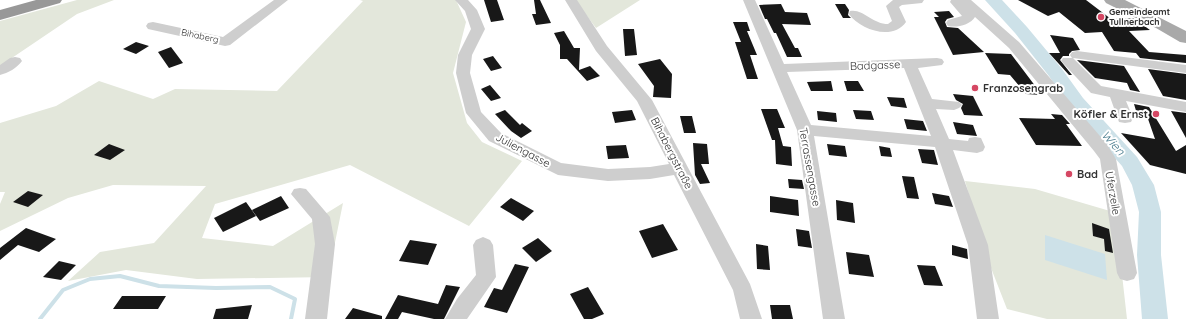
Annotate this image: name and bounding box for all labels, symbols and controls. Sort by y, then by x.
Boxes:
place label: Gemeindeamt Tullnerbach [1109,6,1171,27]
marker: Gemeindeamt Tullnerbach [1096,12,1106,22]
street label: Bihaberg [180,26,220,45]
street label: Badgasse [850,57,900,73]
place label: Franzosengrab [983,81,1063,95]
marker: Franzosengrab [970,83,980,93]
place label: Köfler & Ernst [1074,107,1148,121]
marker: Köfler & Ernst [1151,109,1161,119]
street label: Bihabergstraße [648,115,696,191]
street label: Terrassengasse [796,127,824,207]
water label: Wien [1098,127,1129,159]
street label: Juliengasse [493,130,553,170]
place label: Bad [1077,167,1098,181]
marker: Bad [1064,169,1074,179]
street label: Uferzeile [1102,170,1124,216]

